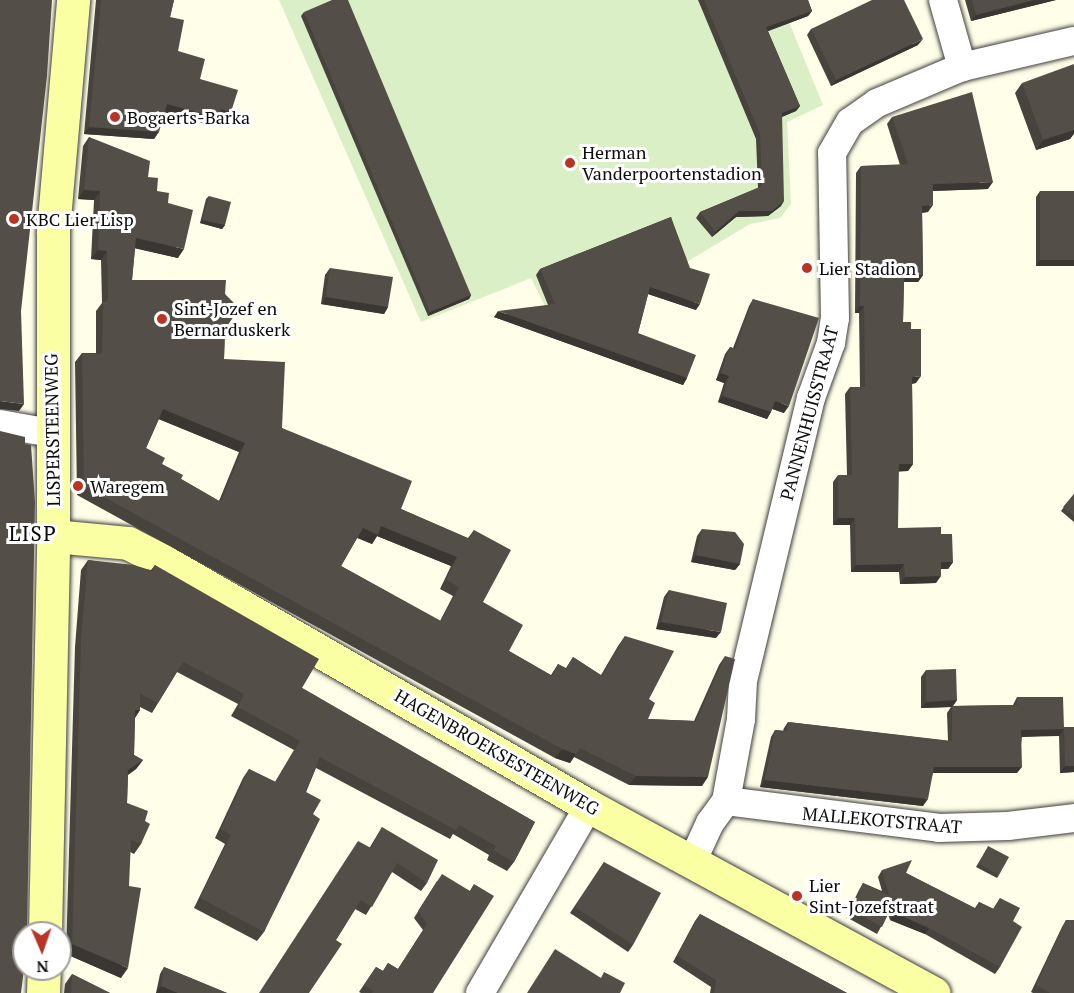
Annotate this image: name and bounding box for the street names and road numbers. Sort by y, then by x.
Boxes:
street label: PANNENHUISSTRAAT [775,324,843,502]
street label: LISPERSTEENWEG [40,353,64,507]
street label: HAGENBROEKSESTEENWEG [391,685,603,819]
street label: MALLEKOTSTRAAT [801,802,963,838]

